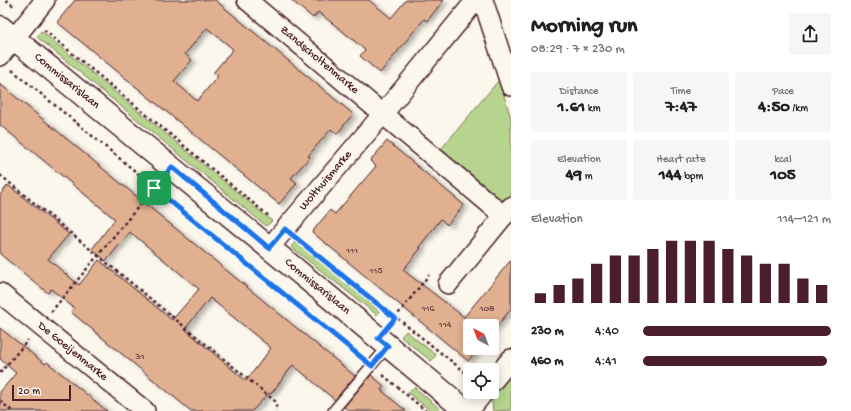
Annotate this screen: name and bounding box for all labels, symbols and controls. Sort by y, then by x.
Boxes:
button: share [789,13,831,55]
text: Morning run [531,14,637,40]
street label: Zandscholtenmarke [277,23,362,98]
text: 08:29 · 7 × 230 m [531,42,625,57]
street label: Commissarislaan [31,50,102,113]
text: Distance [560,86,598,98]
text: Time [671,86,691,98]
text: Pace [772,86,794,98]
text: 1.61 [557,98,585,118]
text: 7:47 [665,98,697,118]
text: 4:50 [758,98,790,118]
text: km [585,103,601,115]
text: /km [790,103,808,115]
street label: Wolthuismarke [297,148,356,214]
text: Elevation [557,154,601,166]
text: Heart rate [656,154,706,166]
text: kcal [774,154,792,166]
text: 49 [566,166,582,186]
text: 144 [659,166,682,186]
text: 105 [770,166,796,186]
pin [137,171,171,205]
text: m [582,171,592,183]
text: bpm [682,171,703,183]
icon: arrive [143,177,165,199]
text: Elevation [531,212,583,227]
text: 114–121 m [777,212,831,227]
house number: 111 [345,245,358,257]
street label: Commissarislaan [281,256,353,318]
house number: 115 [368,265,383,277]
house number: 116 [420,303,435,315]
house number: 108 [478,303,495,315]
street label: De Goeijenmarke [34,319,110,385]
house number: 114 [438,319,452,331]
north arrow [463,319,499,355]
map controls [463,319,499,399]
text: 230 m [531,324,564,339]
text: 4:40 [595,324,619,339]
house number: 31 [134,351,145,363]
text: 460 m [531,354,563,369]
text: 4:41 [595,354,617,369]
button: locate [463,363,499,399]
scale bar [12,383,71,402]
text: 20 m [18,386,40,398]

